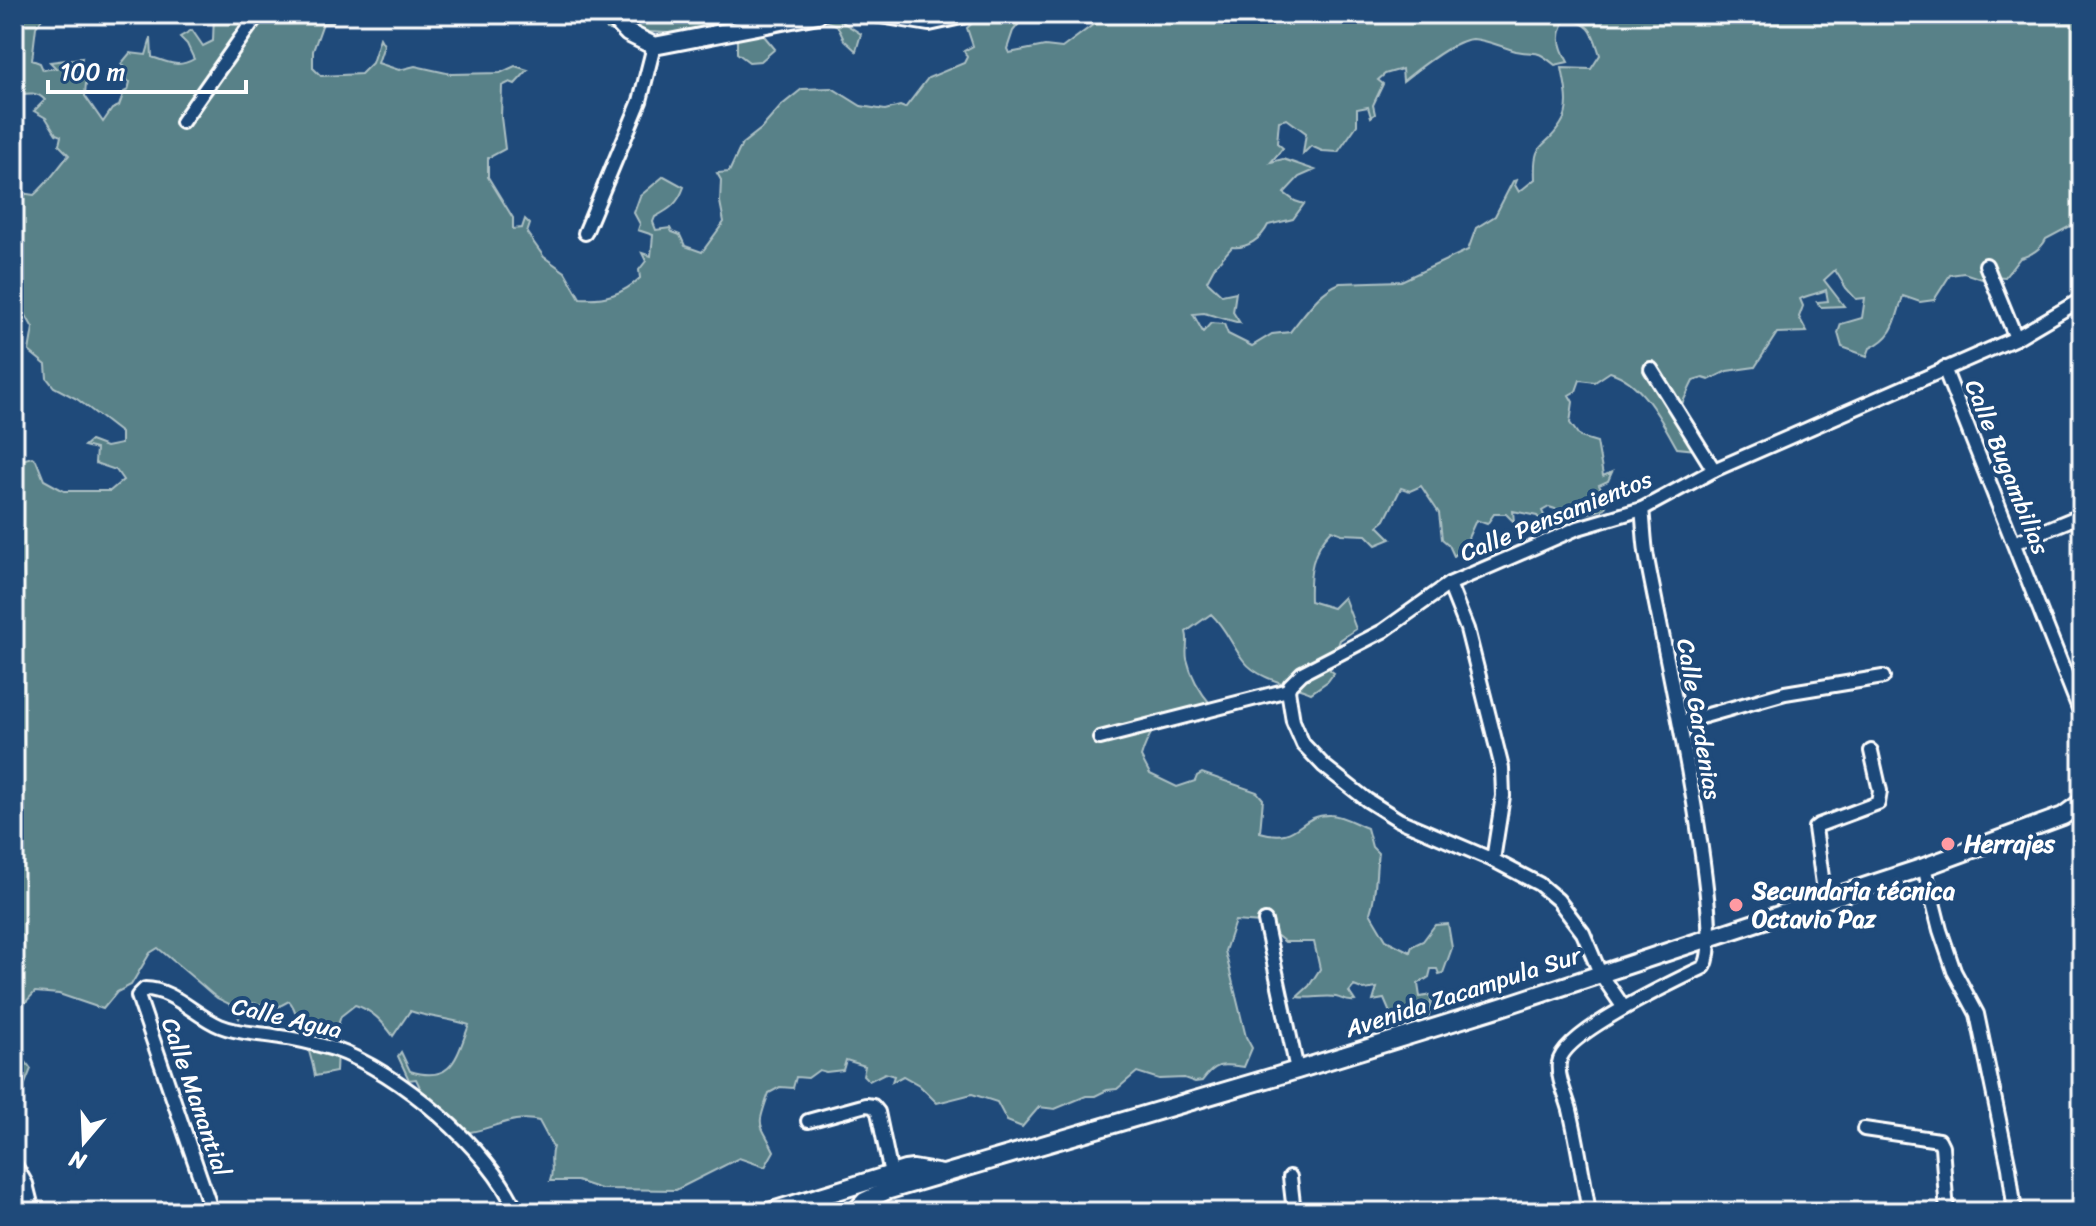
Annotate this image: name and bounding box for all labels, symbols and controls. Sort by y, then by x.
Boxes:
scale bar [48,44,246,94]
text: 100 m [60,51,125,93]
street label: Calle Bugambilias [1953,373,2062,562]
street label: Calle Pensamientos [1453,458,1659,574]
street label: Calle Gardenias [1664,635,1734,803]
place label: Herrajes [1964,823,2056,865]
marker: Herrajes [1939,835,1957,853]
place label: Secundaria técnica Octavio Paz [1751,870,1955,940]
marker: Secundaria técnica Octavio Paz [1727,896,1745,914]
street label: Avenida Zacampula Sur [1339,933,1588,1050]
street label: Calle Agua [228,985,346,1051]
street label: Calle Manantial [149,1012,243,1183]
north arrow [44,1102,124,1182]
text: N [63,1139,92,1182]

